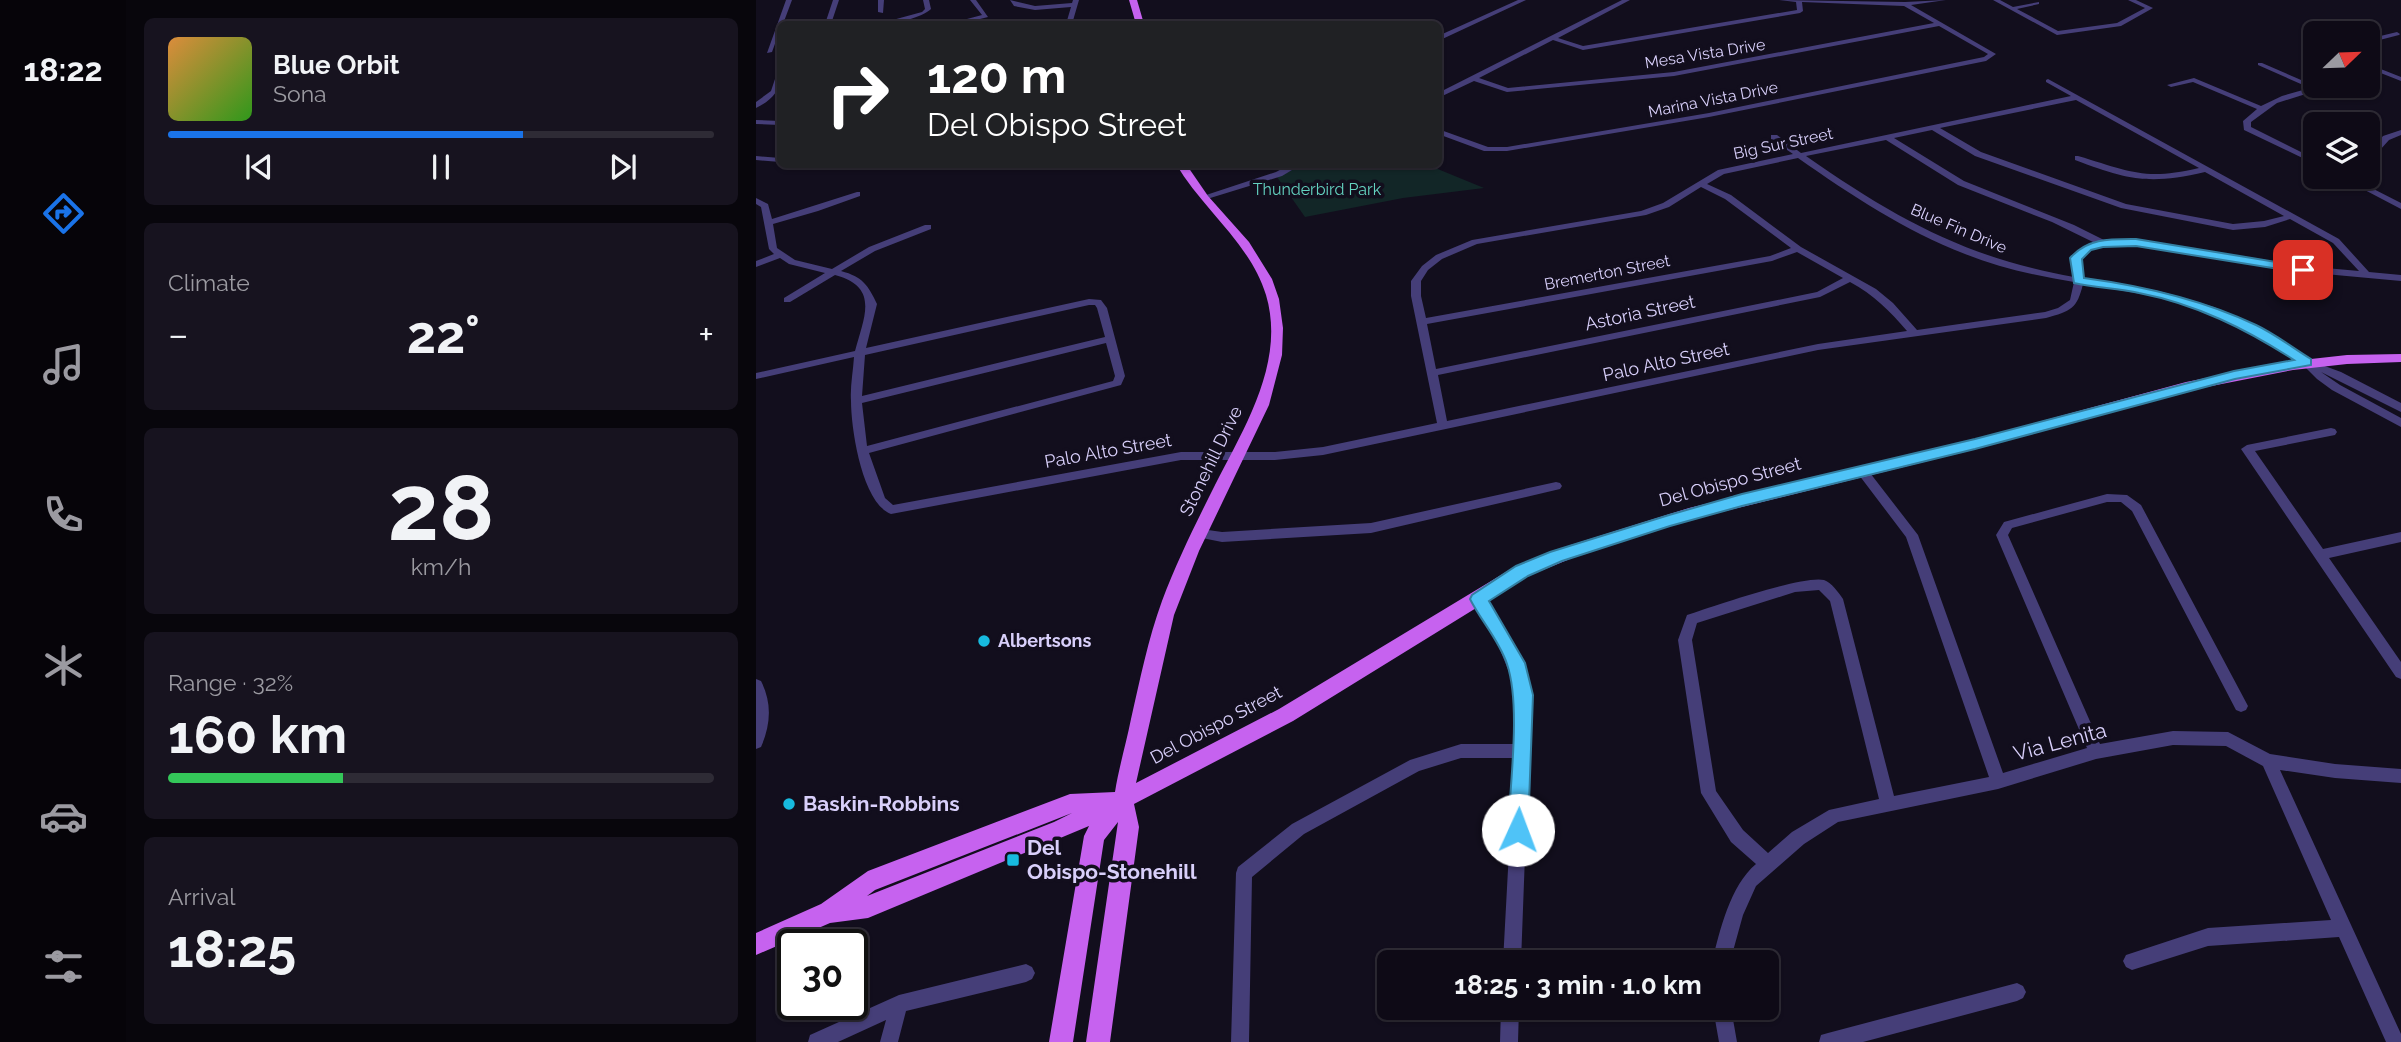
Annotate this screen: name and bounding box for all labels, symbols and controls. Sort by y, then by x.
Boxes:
north arrow [2303,21,2380,98]
map controls [2303,21,2380,189]
street label: Mesa Vista Drive [1643,35,1767,72]
text: 120 m [927,47,1066,104]
icon: right [812,49,903,140]
text: Blue Orbit [273,50,400,80]
text: 18:22 [23,51,103,88]
street label: Marina Vista Drive [1647,78,1780,121]
text: Sona [273,80,327,107]
text: Del Obispo Street [927,106,1186,143]
button: layers [2303,112,2380,189]
street label: Big Sur Street [1732,124,1835,163]
icon: previous [240,148,278,186]
icon: pause [422,148,460,186]
icon: next [604,148,642,186]
park label: Thunderbird Park [1253,180,1382,199]
icon: directions [39,189,88,238]
street label: Blue Fin Drive [1908,200,2010,257]
pin [2273,240,2333,300]
street label: Bremerton Street [1543,251,1672,294]
icon: arrive [2284,251,2322,289]
text: Climate [168,269,250,296]
street label: Astoria Street [1583,291,1697,334]
text: 22° [407,304,480,365]
text: − [168,312,188,357]
text: + [698,312,714,357]
street label: Palo Alto Street [1601,338,1731,385]
icon: music [39,340,88,389]
street label: Stonehill Drive [1175,402,1246,519]
street label: Palo Alto Street [1043,429,1173,472]
street label: Del Obispo Street [1657,452,1803,511]
text: 28 [388,454,494,561]
icon: phone [39,490,88,539]
text: km/h [411,553,471,580]
place label: Albertsons [998,630,1091,651]
marker: Albertsons [976,633,992,649]
icon: climate [39,641,88,690]
text: Range · 32% [168,669,293,696]
street label: Del Obispo Street [1146,681,1285,768]
text: 160 km [168,704,347,765]
street label: Via Lenita [2011,717,2109,766]
place label: Baskin-Robbins [803,791,960,816]
icon: car [39,792,88,841]
position arrow [1481,793,1555,867]
marker: Baskin-Robbins [781,796,797,812]
place label: Del Obispo-Stonehill [1027,835,1197,884]
marker: Del Obispo-Stonehill [1005,852,1021,868]
text: Arrival [168,883,235,910]
text: 18:25 [168,918,296,979]
speed limit sign: 30 [777,929,868,1020]
icon: filters [39,942,88,991]
text: 18:25 · 3 min · 1.0 km [1454,970,1702,1000]

